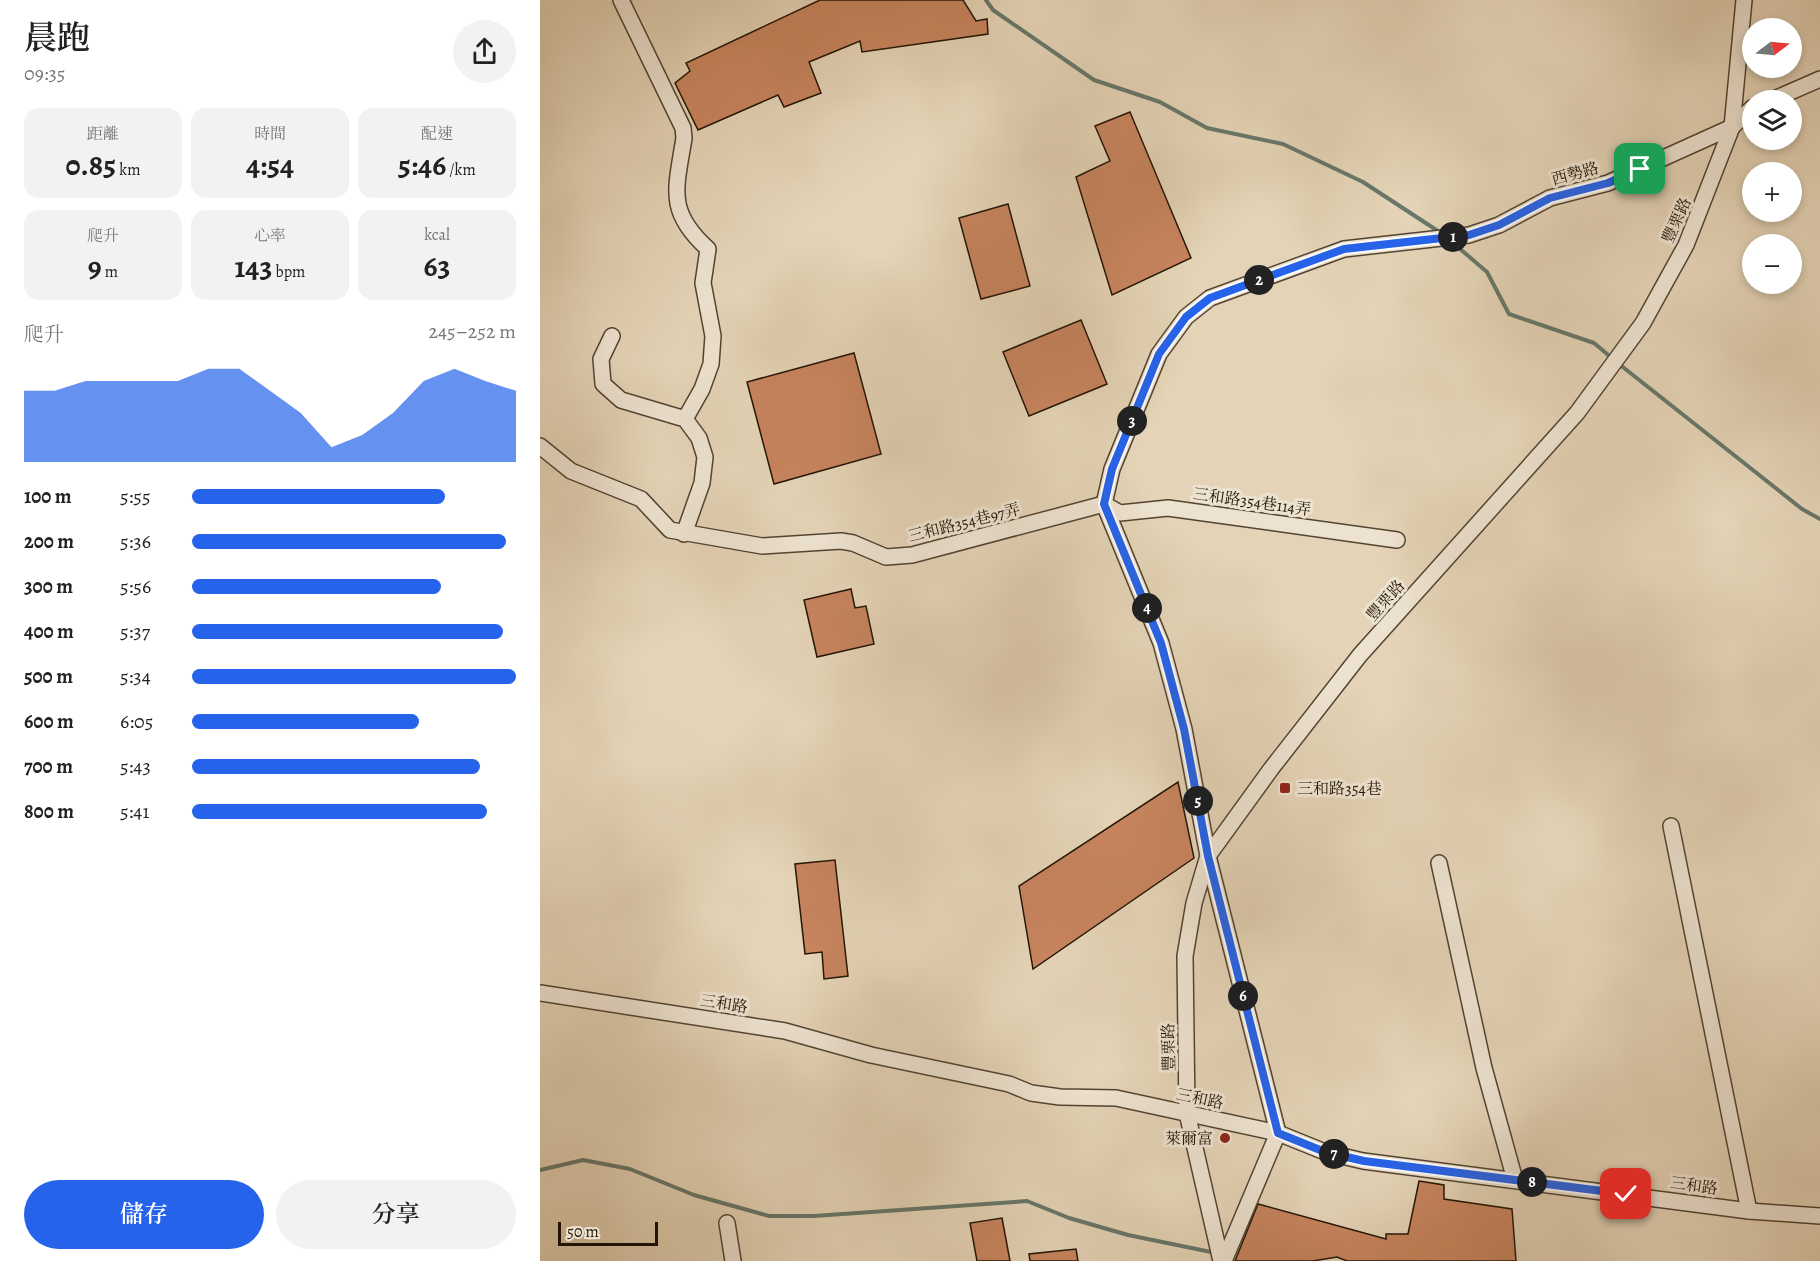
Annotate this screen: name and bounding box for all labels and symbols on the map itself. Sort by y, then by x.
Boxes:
north arrow [1742,18,1802,78]
pin [1614,143,1665,194]
street label: 西勢路 [1549,157,1601,191]
street label: 豐栗路 [1657,194,1697,247]
pin: 1 [1438,222,1468,252]
pin: 2 [1244,265,1274,295]
pin: 3 [1117,406,1147,436]
street label: 三和路354巷114弄 [1191,483,1312,521]
street label: 三和路354巷97弄 [906,498,1023,548]
street label: 豐栗路 [1362,575,1410,626]
pin: 4 [1132,593,1162,623]
place label: 三和路354巷 [1297,778,1382,800]
marker: 三和路354巷 [1278,781,1292,795]
pin: 5 [1183,786,1213,816]
pin: 6 [1228,981,1258,1011]
street label: 三和路 [698,989,749,1019]
street label: 豐栗路 [1158,1023,1180,1071]
street label: 三和路 [1174,1083,1226,1115]
place label: 萊爾富 [1165,1128,1213,1150]
marker: 萊爾富 [1218,1131,1232,1145]
pin: 7 [1319,1139,1349,1169]
pin: 8 [1517,1167,1547,1197]
pin [1600,1168,1651,1219]
street label: 三和路 [1669,1172,1719,1200]
scale bar [558,1219,658,1246]

